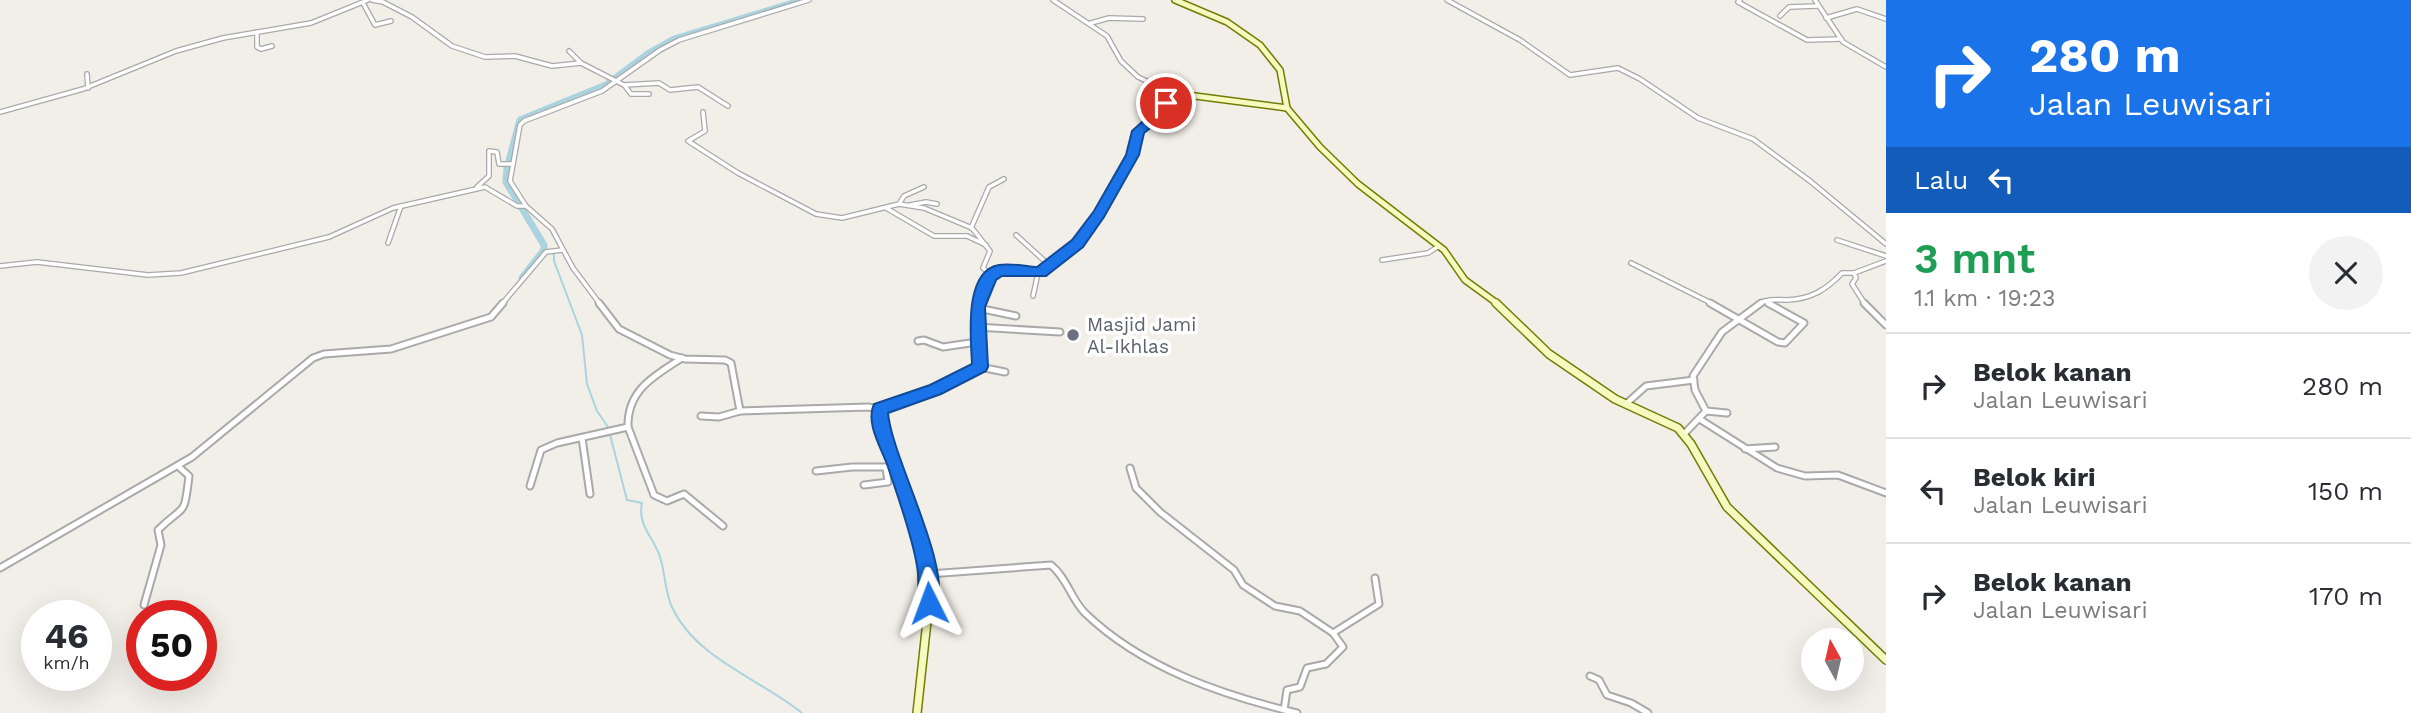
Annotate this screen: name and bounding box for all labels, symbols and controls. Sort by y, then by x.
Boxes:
text: 280 m [2029,26,2181,84]
icon: right [1914,28,2005,119]
pin [1136,73,1196,133]
icon: arrive [1147,84,1185,122]
text: Jalan Leuwisari [2029,85,2272,123]
icon: left [1982,161,2020,199]
text: Lalu [1914,165,1968,195]
text: 3 mnt [1914,234,2035,283]
button: close [2309,236,2383,310]
text: 1.1 km · 19:23 [1914,285,2055,312]
place label: Masjid Jami Al-Ikhlas [1087,313,1196,358]
marker: Masjid Jami Al-Ikhlas [1065,327,1081,343]
text: Belok kanan [1973,357,2132,387]
icon: right [1914,367,1952,405]
text: 280 m [2302,371,2383,401]
text: Jalan Leuwisari [1973,387,2148,414]
text: Belok kiri [1973,462,2096,492]
icon: left [1914,472,1952,510]
text: 150 m [2308,476,2383,506]
text: Jalan Leuwisari [1973,492,2148,519]
position arrow [892,566,966,640]
text: Belok kanan [1973,567,2132,597]
icon: right [1914,577,1952,615]
text: 170 m [2309,581,2383,611]
text: Jalan Leuwisari [1973,597,2148,624]
speed limit sign: 50 [126,600,217,691]
text: 46 [44,615,89,657]
north arrow [1801,628,1864,691]
map controls [1801,628,1864,691]
text: km/h [43,652,90,673]

